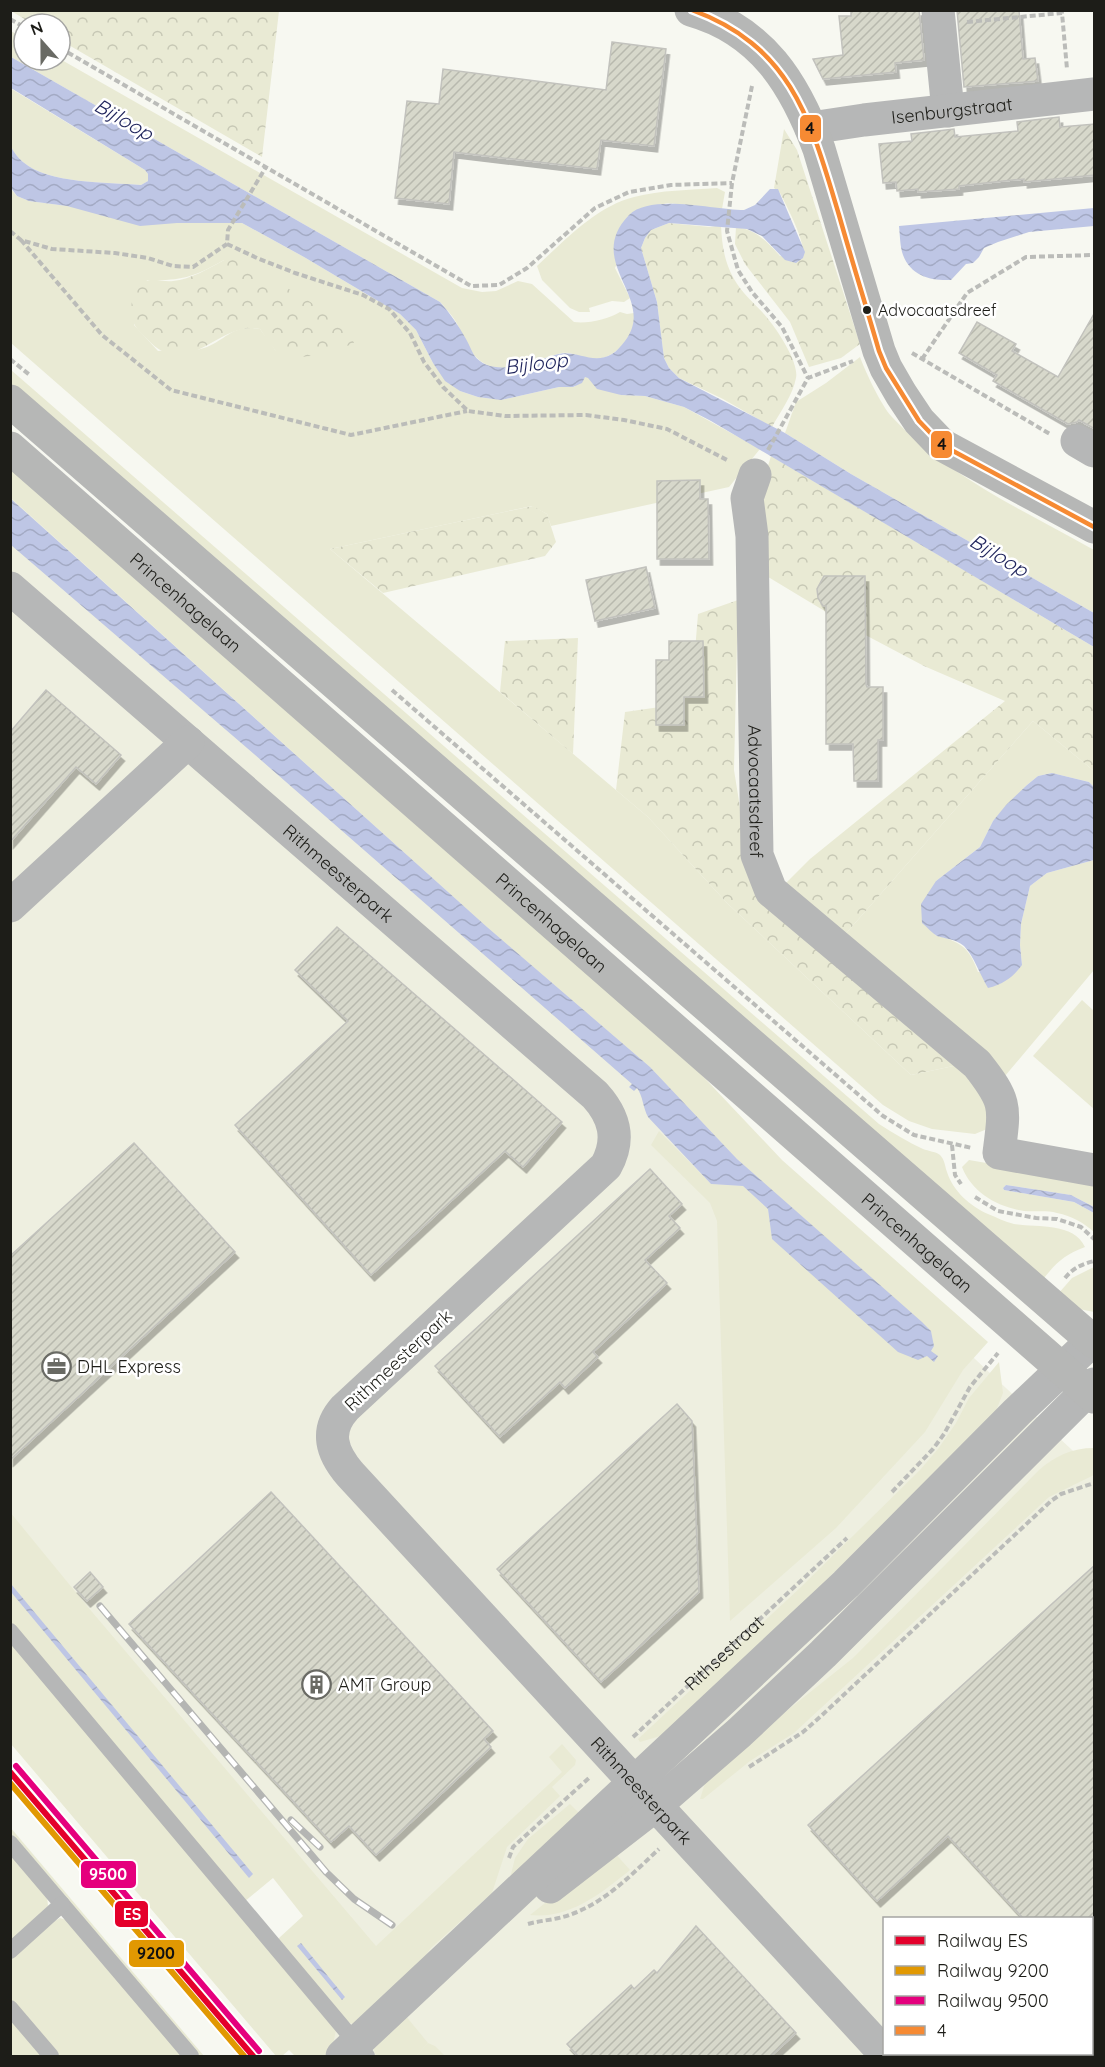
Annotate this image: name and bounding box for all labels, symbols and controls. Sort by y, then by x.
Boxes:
north arrow [12,12,72,72]
text: N [28,17,46,39]
water label: Bijloop [90,92,158,146]
street label: Isenburgstraat [890,92,1014,128]
line badge: 4 [799,114,822,143]
text: 4 [805,118,815,138]
place label: Advocaatsdreef [878,300,997,320]
marker: Advocaatsdreef [861,304,873,316]
water label: Bijloop [503,347,570,379]
line badge: 4 [930,430,953,459]
text: 4 [937,434,947,454]
water label: Bijloop [965,528,1033,582]
street label: Princenhagelaan [126,547,247,657]
street label: Advocaatsdreef [743,724,769,859]
street label: Rithmeesterpark [279,819,399,927]
street label: Princenhagelaan [491,867,612,977]
street label: Princenhagelaan [857,1187,978,1297]
street label: Rithmeesterpark [339,1304,457,1416]
office icon: DHL Express [40,1350,72,1382]
place label: DHL Express [77,1355,181,1378]
street label: Rithsestraat [679,1610,768,1695]
building icon: AMT Group [301,1668,333,1700]
place label: AMT Group [338,1673,431,1696]
street label: Rithmeesterpark [586,1731,697,1849]
line badge: 9500 [80,1860,137,1889]
text: 9500 [89,1864,127,1884]
line badge: ES [114,1900,149,1928]
text: ES [123,1904,141,1924]
legend [883,1917,1093,2055]
text: Railway ES [937,1929,1028,1952]
line badge: 9200 [128,1939,185,1968]
text: 9200 [137,1943,175,1963]
text: Railway 9200 [937,1959,1049,1982]
text: Railway 9500 [937,1989,1049,2012]
text: 4 [937,2019,947,2042]

